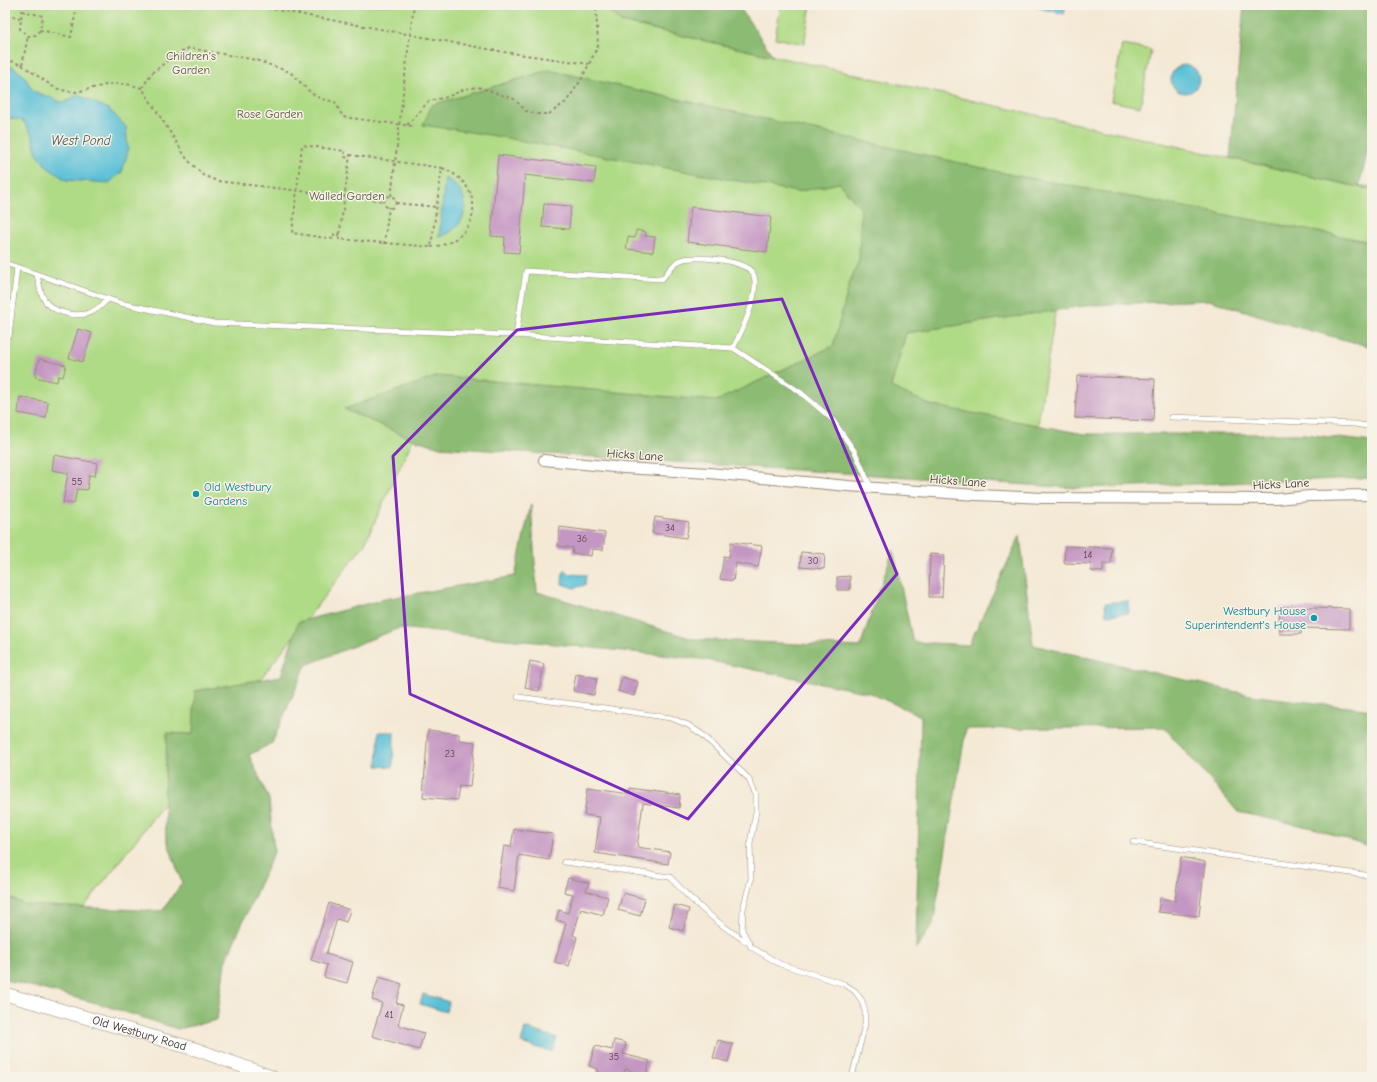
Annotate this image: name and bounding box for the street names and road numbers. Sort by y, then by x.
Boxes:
street label: Hicks Lane [606,446,664,464]
street label: Hicks Lane [929,472,987,490]
street label: Hicks Lane [1252,476,1310,492]
street label: Old Westbury Road [91,1013,188,1053]

